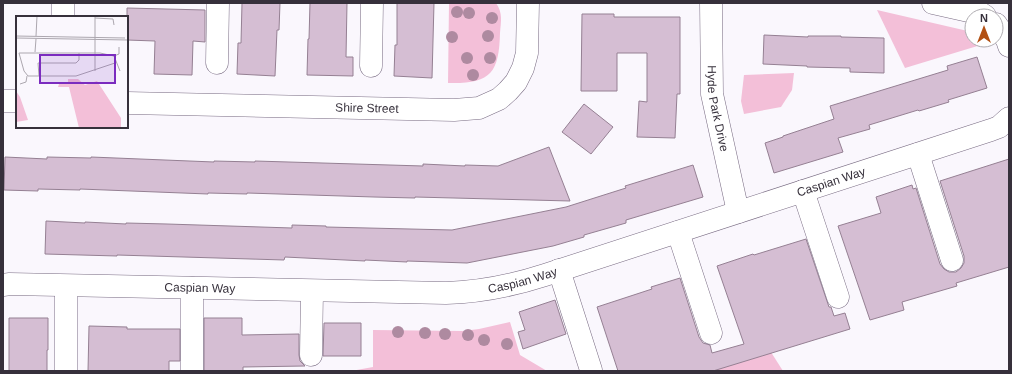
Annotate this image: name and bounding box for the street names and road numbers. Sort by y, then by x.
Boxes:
street label: Hyde Park Drive [705,65,732,153]
street label: Shire Street [335,100,399,116]
street label: Caspian Way [795,164,867,200]
street label: Caspian Way [487,265,559,296]
street label: Caspian Way [164,280,236,296]

